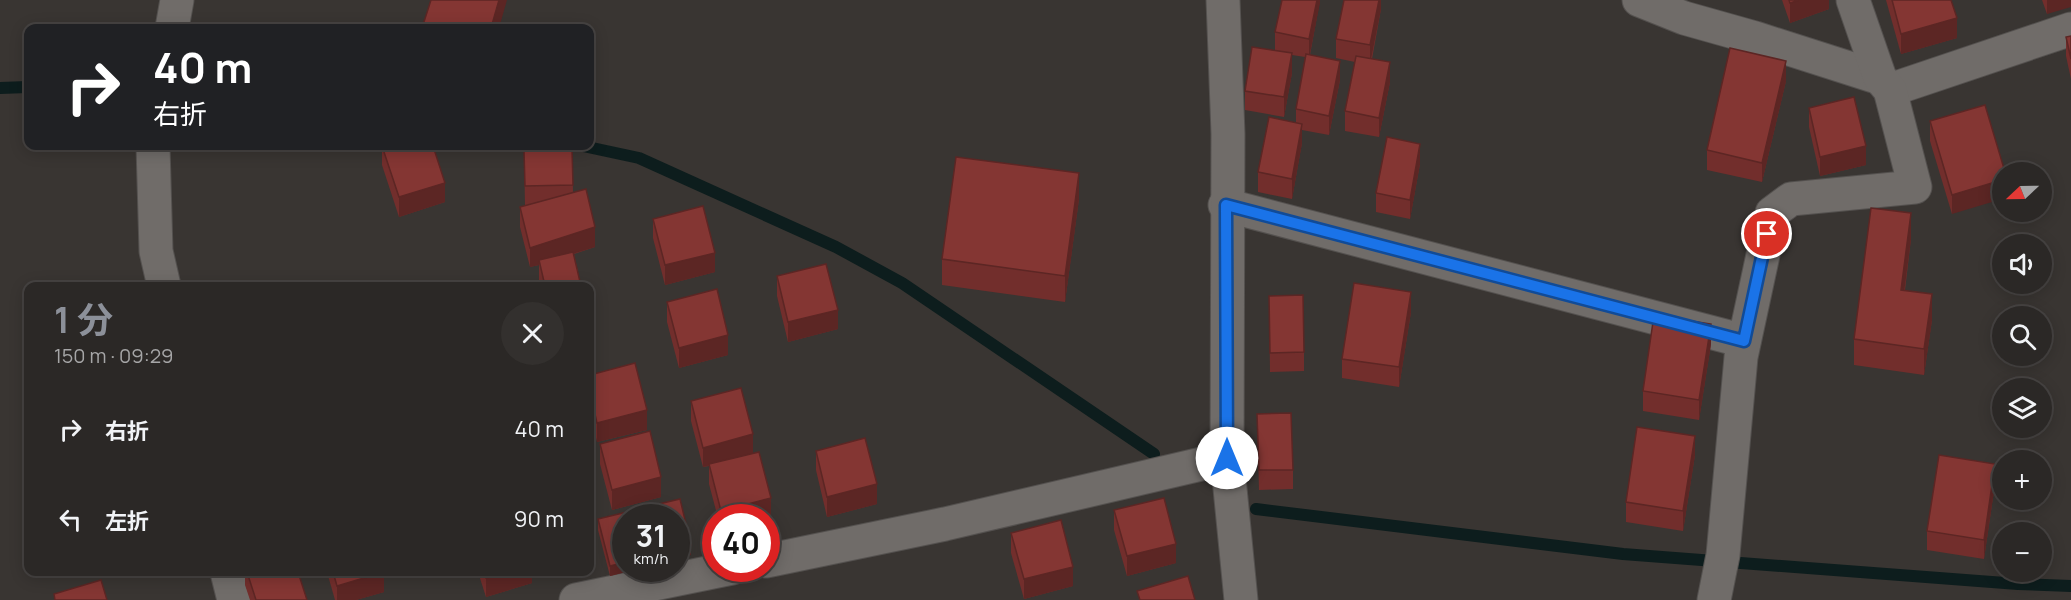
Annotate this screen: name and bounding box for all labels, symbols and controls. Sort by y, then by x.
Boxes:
text: 40 m [153,38,252,96]
icon: right [54,48,132,126]
text: 右折 [153,95,207,132]
north arrow [1992,162,2052,222]
map controls [1992,162,2052,582]
pin [1741,208,1792,259]
icon: arrive [1750,217,1783,250]
button: sound [1992,234,2052,294]
text: 1 分 [54,295,113,344]
button: close [501,302,564,365]
button: search [1992,306,2052,366]
text: 150 m · 09:29 [54,342,173,369]
button: layers [1992,378,2052,438]
icon: right [54,413,87,446]
text: 40 m [515,414,564,444]
text: 右折 [105,416,149,446]
position arrow [1195,426,1259,490]
button: + [1992,450,2052,510]
icon: left [54,503,87,536]
text: 90 m [514,504,564,534]
speed limit sign: 40 [702,504,780,582]
text: 左折 [105,506,149,536]
text: 31 [636,515,666,556]
button: − [1992,522,2052,582]
text: km/h [634,548,668,569]

